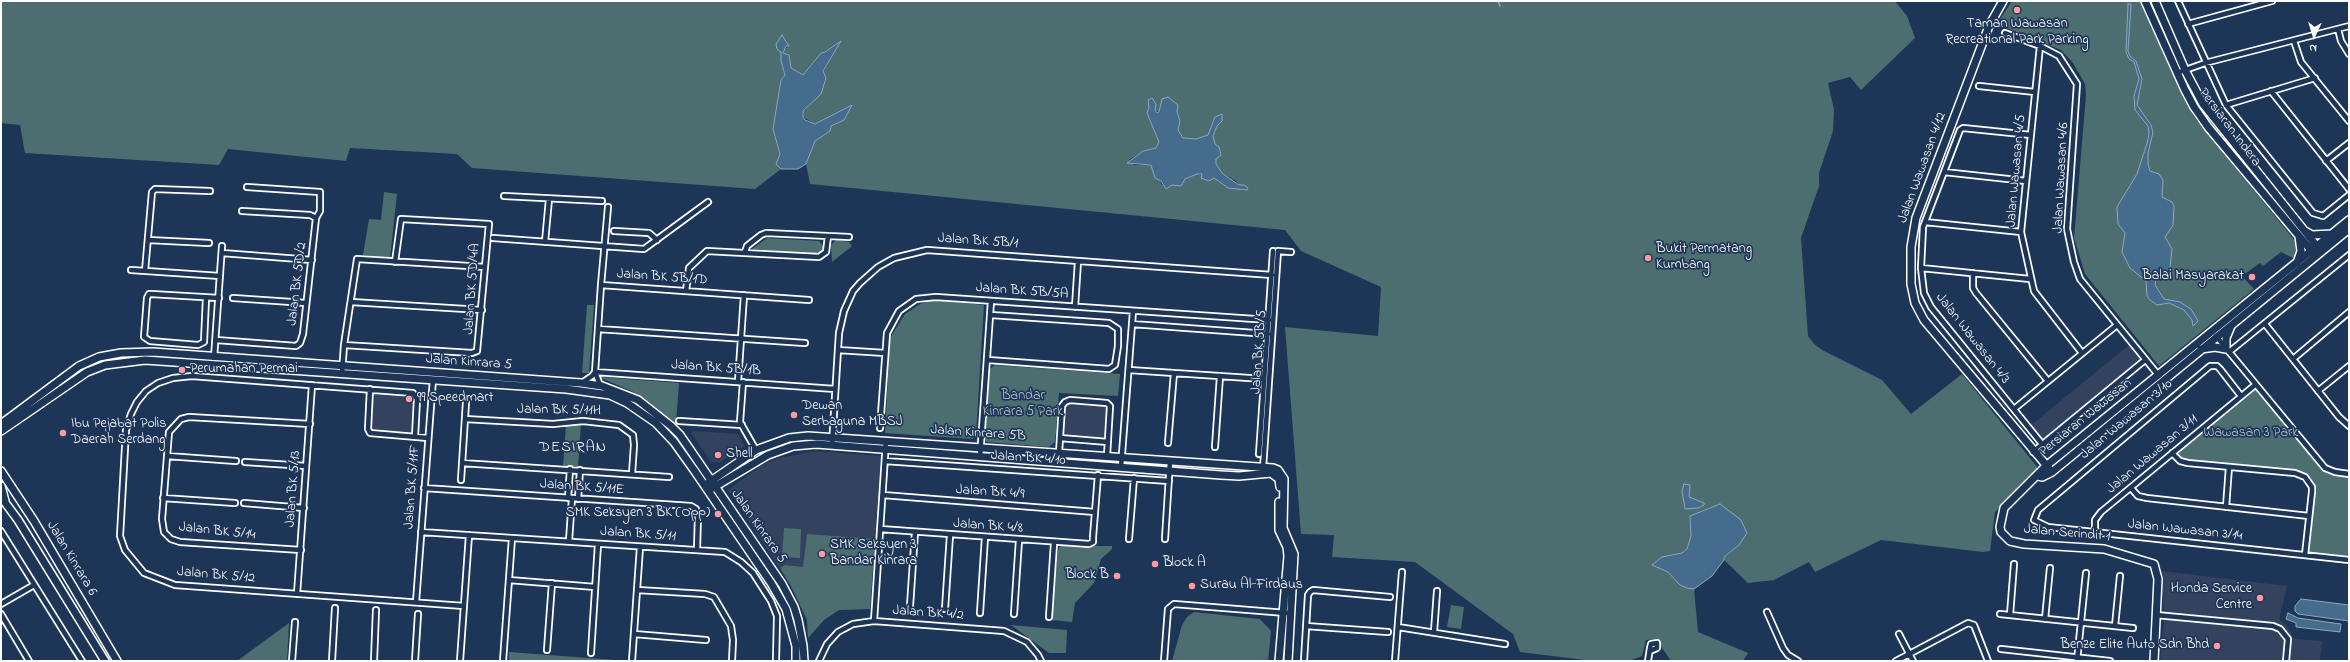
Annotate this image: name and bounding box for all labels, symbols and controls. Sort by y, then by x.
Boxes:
marker: Taman Wawasan Recreational Park Parking [2012,5,2022,15]
north arrow [2294,16,2334,56]
place label: Taman Wawasan Recreational Park Parking [1945,17,2089,50]
text: N [2309,40,2317,56]
street label: Persiaran Indera [2194,86,2264,170]
street label: Jalan Wawasan 4/12 [1895,110,1951,226]
street label: Jalan Wawasan 4/5 [2004,114,2030,228]
street label: Jalan Wawasan 4/6 [2051,122,2073,234]
street label: Jalan BK 5B/1 [937,231,1019,253]
street label: Jalan BK 5D/2 [285,241,311,327]
place label: Bukit Permatang Kumbang [1656,242,1752,274]
street label: Jalan BK 5D/4A [461,243,485,335]
marker: Bukit Permatang Kumbang [1643,253,1653,263]
street label: Jalan BK 5B/1D [616,266,708,290]
place label: Balai Masyarakat [2142,269,2244,285]
marker: Balai Masyarakat [2247,272,2257,282]
street label: Jalan BK 5B/5A [975,280,1069,304]
street label: Jalan Wawasan 4/3 [1931,290,2013,388]
street label: Jalan BK 5B/5 [1249,309,1271,395]
street label: Jalan Kinrara 5 [425,352,513,374]
street label: Jalan BK 5B/1B [670,357,762,381]
place label: Perumahan Permai [190,362,298,378]
marker: Perumahan Permai [177,365,187,375]
street label: Persiaran Wawasan [2036,376,2136,460]
street label: Jalan Wawasan 3/10 [2077,376,2177,464]
park label: Bandar Kinrara 5 Park [983,389,1063,422]
place label: 99 Speedmart [417,391,493,407]
marker: 99 Speedmart [404,394,414,404]
place label: Dewan Serbaguna MBSJ [802,399,903,432]
street label: Jalan BK 5/11H [517,402,601,420]
marker: Dewan Serbaguna MBSJ [789,410,799,420]
street label: Jalan Wawasan 3/11 [2104,412,2202,498]
place label: Ibu Pejabat Polis Daerah Serdang [71,417,166,450]
street label: Jalan Kinrara 5B [930,422,1026,446]
park label: Wawasan 3 Park [2204,426,2298,442]
marker: Ibu Pejabat Polis Daerah Serdang [58,428,68,438]
district label: DESIRAN [539,440,607,458]
street label: Jalan BK 5/11F [402,444,424,530]
place label: Shell [726,447,753,463]
street label: Jalan BK 4/10 [990,448,1066,470]
street label: Jalan BK 5/13 [283,450,305,528]
marker: Shell [713,450,723,460]
street label: Jalan BK 5/11E [539,477,625,499]
street label: Jalan BK 4/9 [955,482,1025,504]
street label: Jalan Kinrara 5 [726,487,790,567]
place label: SMK Seksyen 3 BK (Opp) [566,506,710,522]
marker: SMK Seksyen 3 BK (Opp) [713,509,723,519]
street label: Jalan BK 4/8 [953,516,1023,538]
street label: Jalan Wawasan 3/14 [2127,517,2243,545]
street label: Jalan Kinrara 6 [42,519,100,599]
street label: Jalan BK 5/14 [178,520,256,544]
street label: Jalan Serindit 1 [2023,522,2111,546]
street label: Jalan BK 5/11 [600,524,676,546]
place label: SMK Seksyen 3 Bandar Kinrara [830,538,917,570]
marker: SMK Seksyen 3 Bandar Kinrara [817,549,827,559]
place label: Block A [1163,556,1206,572]
marker: Block A [1150,559,1160,569]
street label: Jalan BK 5/12 [176,564,256,588]
place label: Block B [1066,568,1109,584]
marker: Block B [1112,571,1122,581]
place label: Surau Al-Firdaus [1200,578,1303,594]
marker: Surau Al-Firdaus [1187,581,1197,591]
place label: Honda Service Centre [2171,582,2252,614]
marker: Honda Service Centre [2255,593,2265,603]
street label: Jalan BK 4/2 [892,603,964,625]
place label: Benze Elite Auto Sdn Bhd [2061,638,2209,654]
marker: Benze Elite Auto Sdn Bhd [2212,641,2222,651]

